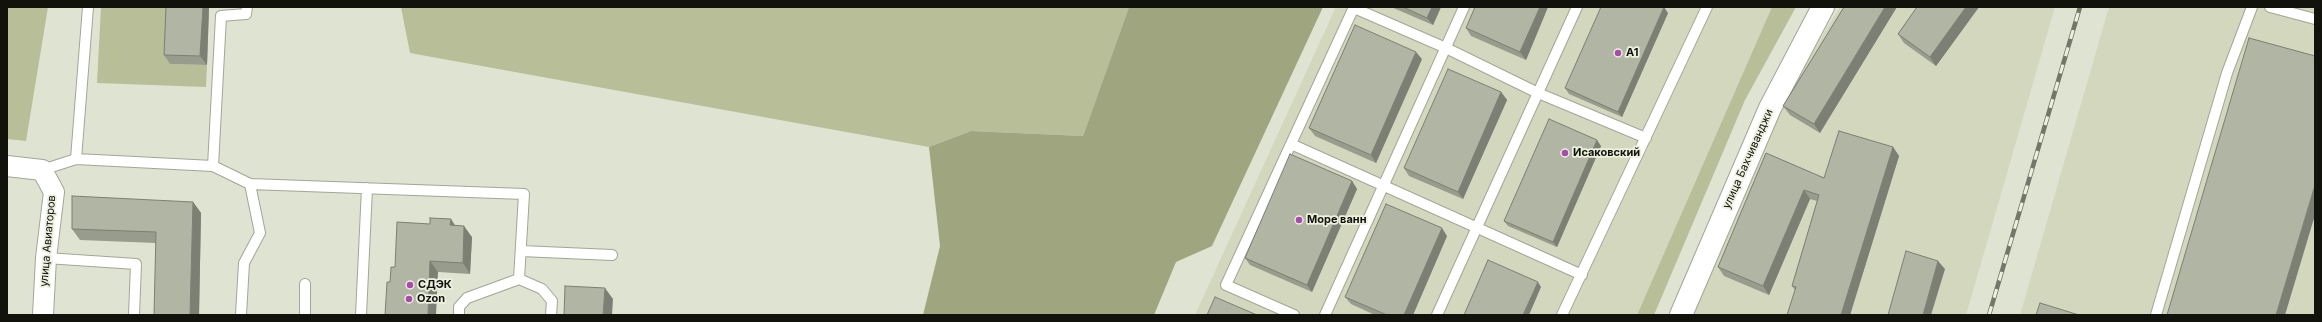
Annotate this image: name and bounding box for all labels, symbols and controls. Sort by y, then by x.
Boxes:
place label: A1 [1626,46,1638,60]
marker: A1 [1613,48,1623,58]
street label: улица Бахчиванджи [1720,107,1776,211]
place label: Исаковский [1573,146,1640,160]
marker: Исаковский [1560,148,1570,158]
street label: улица Авиаторов [37,195,59,287]
place label: Море ванн [1307,213,1367,227]
marker: Море ванн [1294,215,1304,225]
place label: СДЭК [418,278,452,292]
marker: СДЭК [405,280,415,290]
place label: Ozon [417,292,445,306]
marker: Ozon [404,294,414,304]

